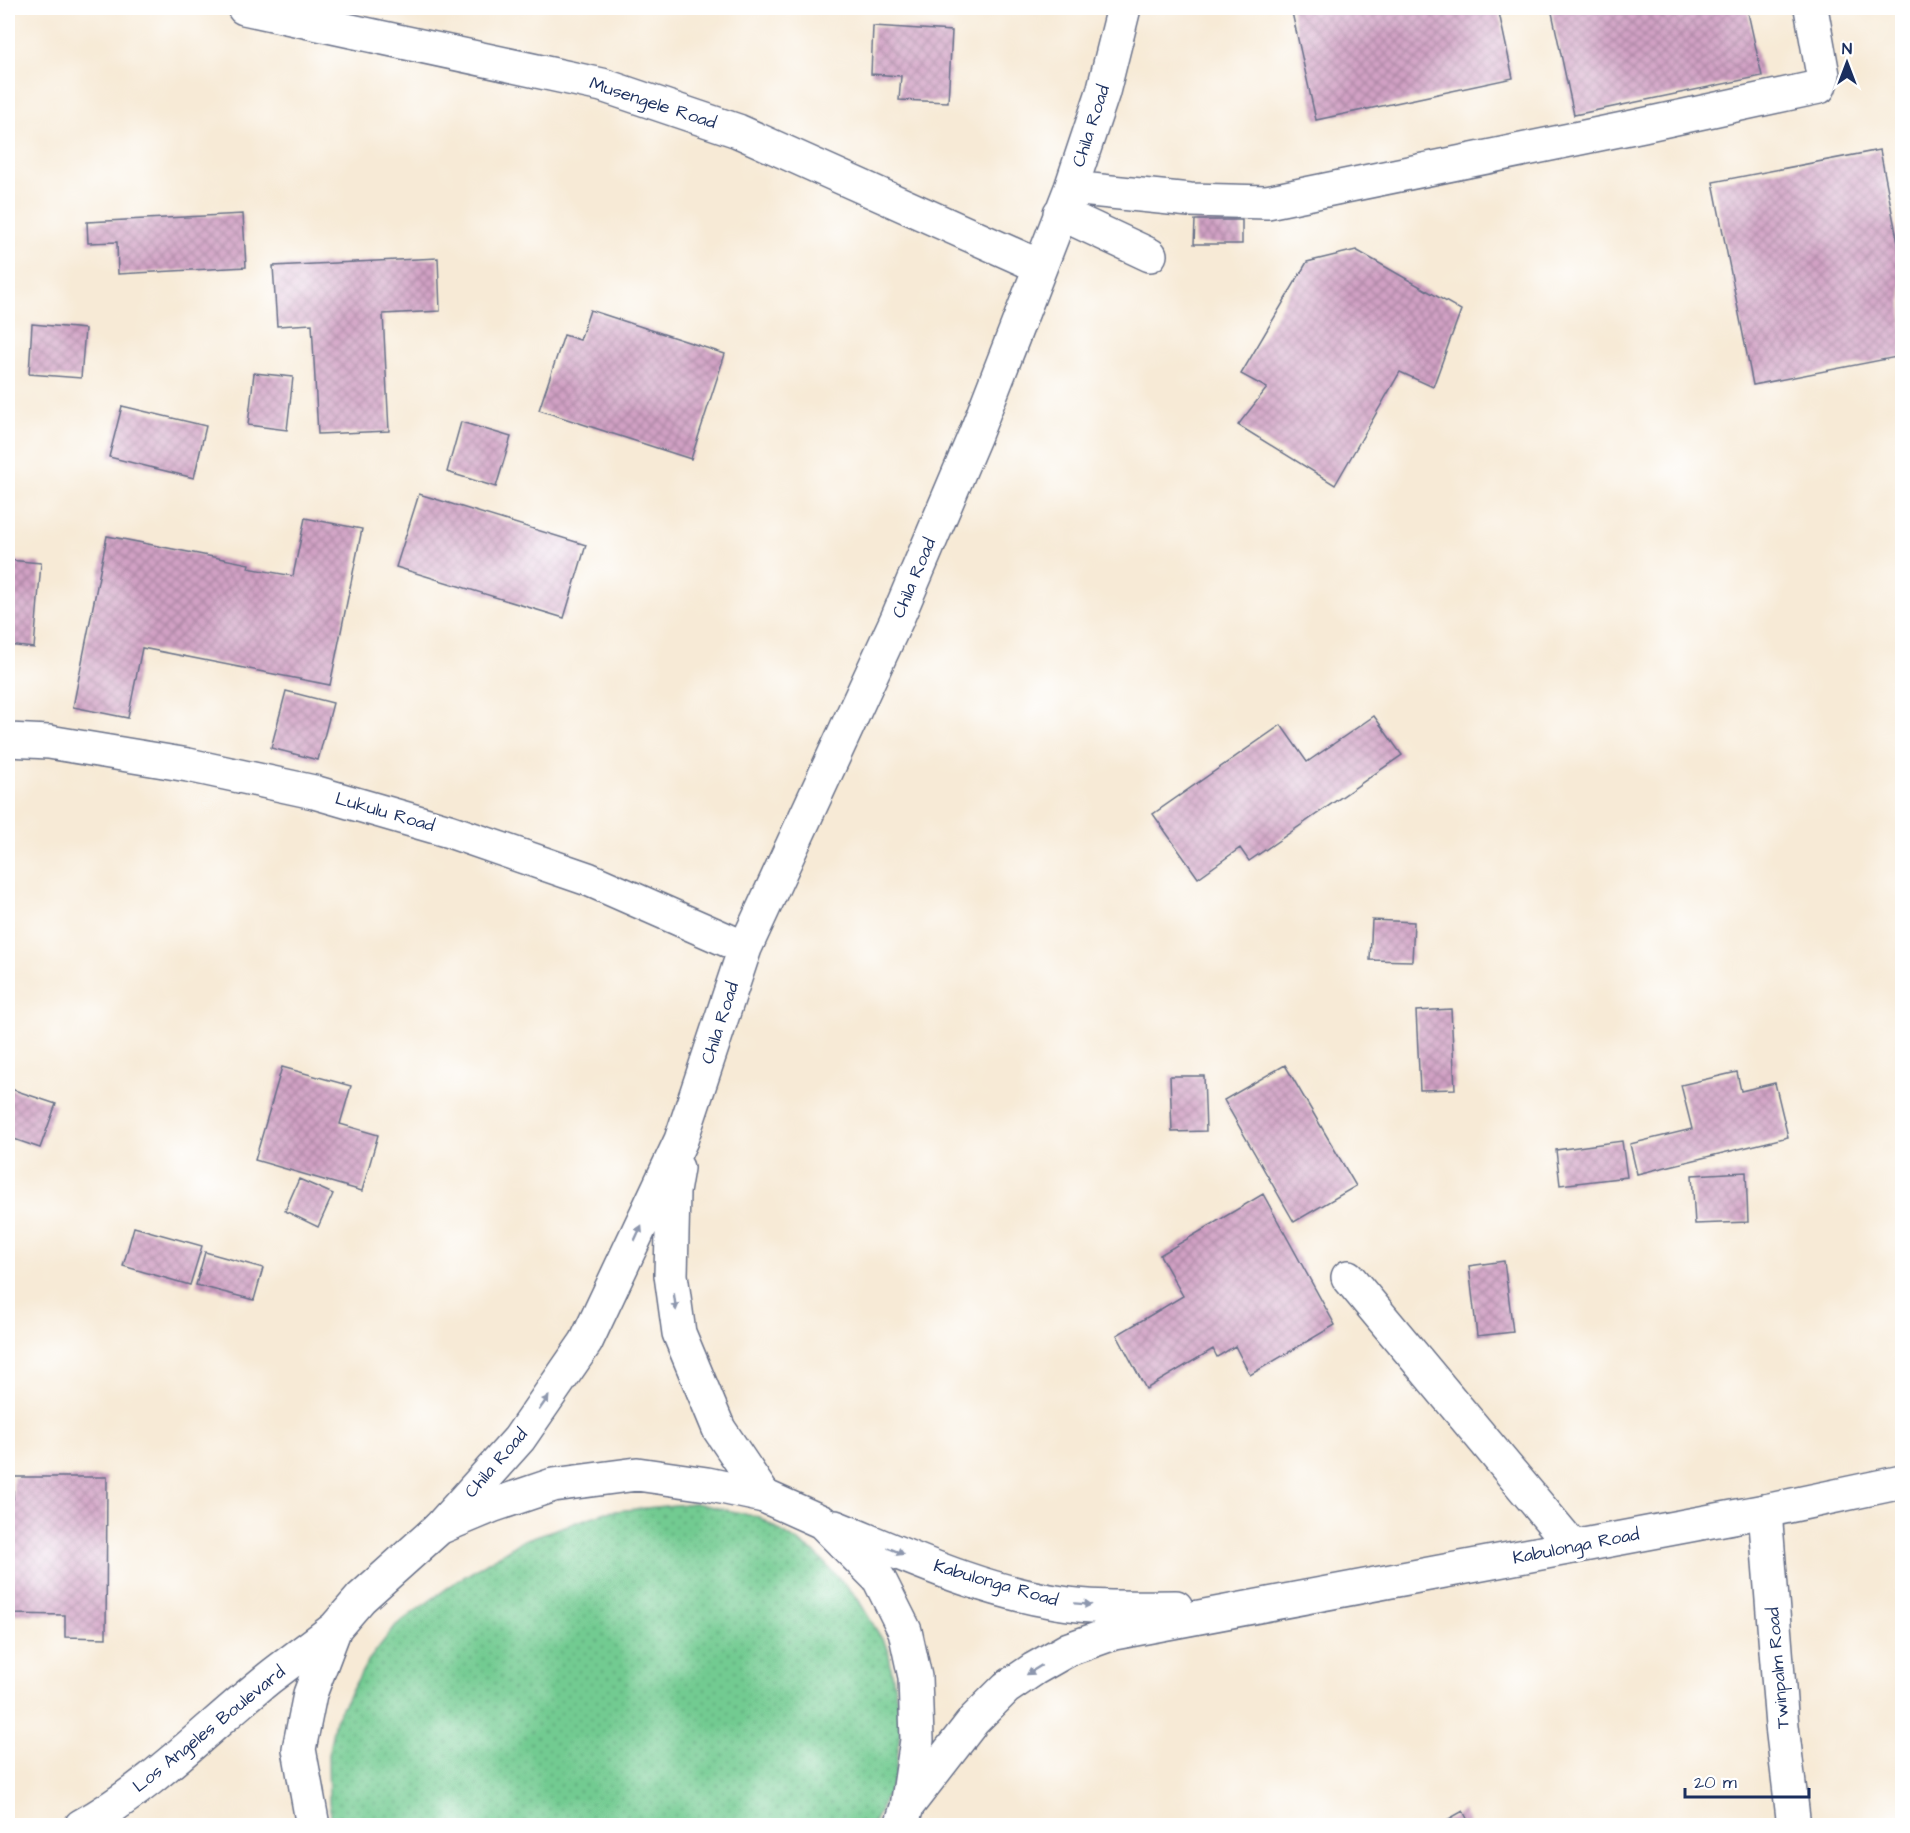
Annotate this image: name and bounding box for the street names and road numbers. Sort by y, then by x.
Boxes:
street label: Musengele Road [586,71,720,136]
street label: Chila Road [1066,82,1116,170]
street label: Chila Road [886,534,942,622]
street label: Lukulu Road [332,786,438,838]
street label: Chila Road [695,979,745,1067]
street label: Chila Road [459,1423,533,1503]
street label: Kabulonga Road [1511,1521,1642,1571]
street label: Kabulonga Road [931,1553,1061,1614]
street label: Twinpalm Road [1760,1606,1796,1730]
street label: Los Angeles Boulevard [128,1660,291,1799]

